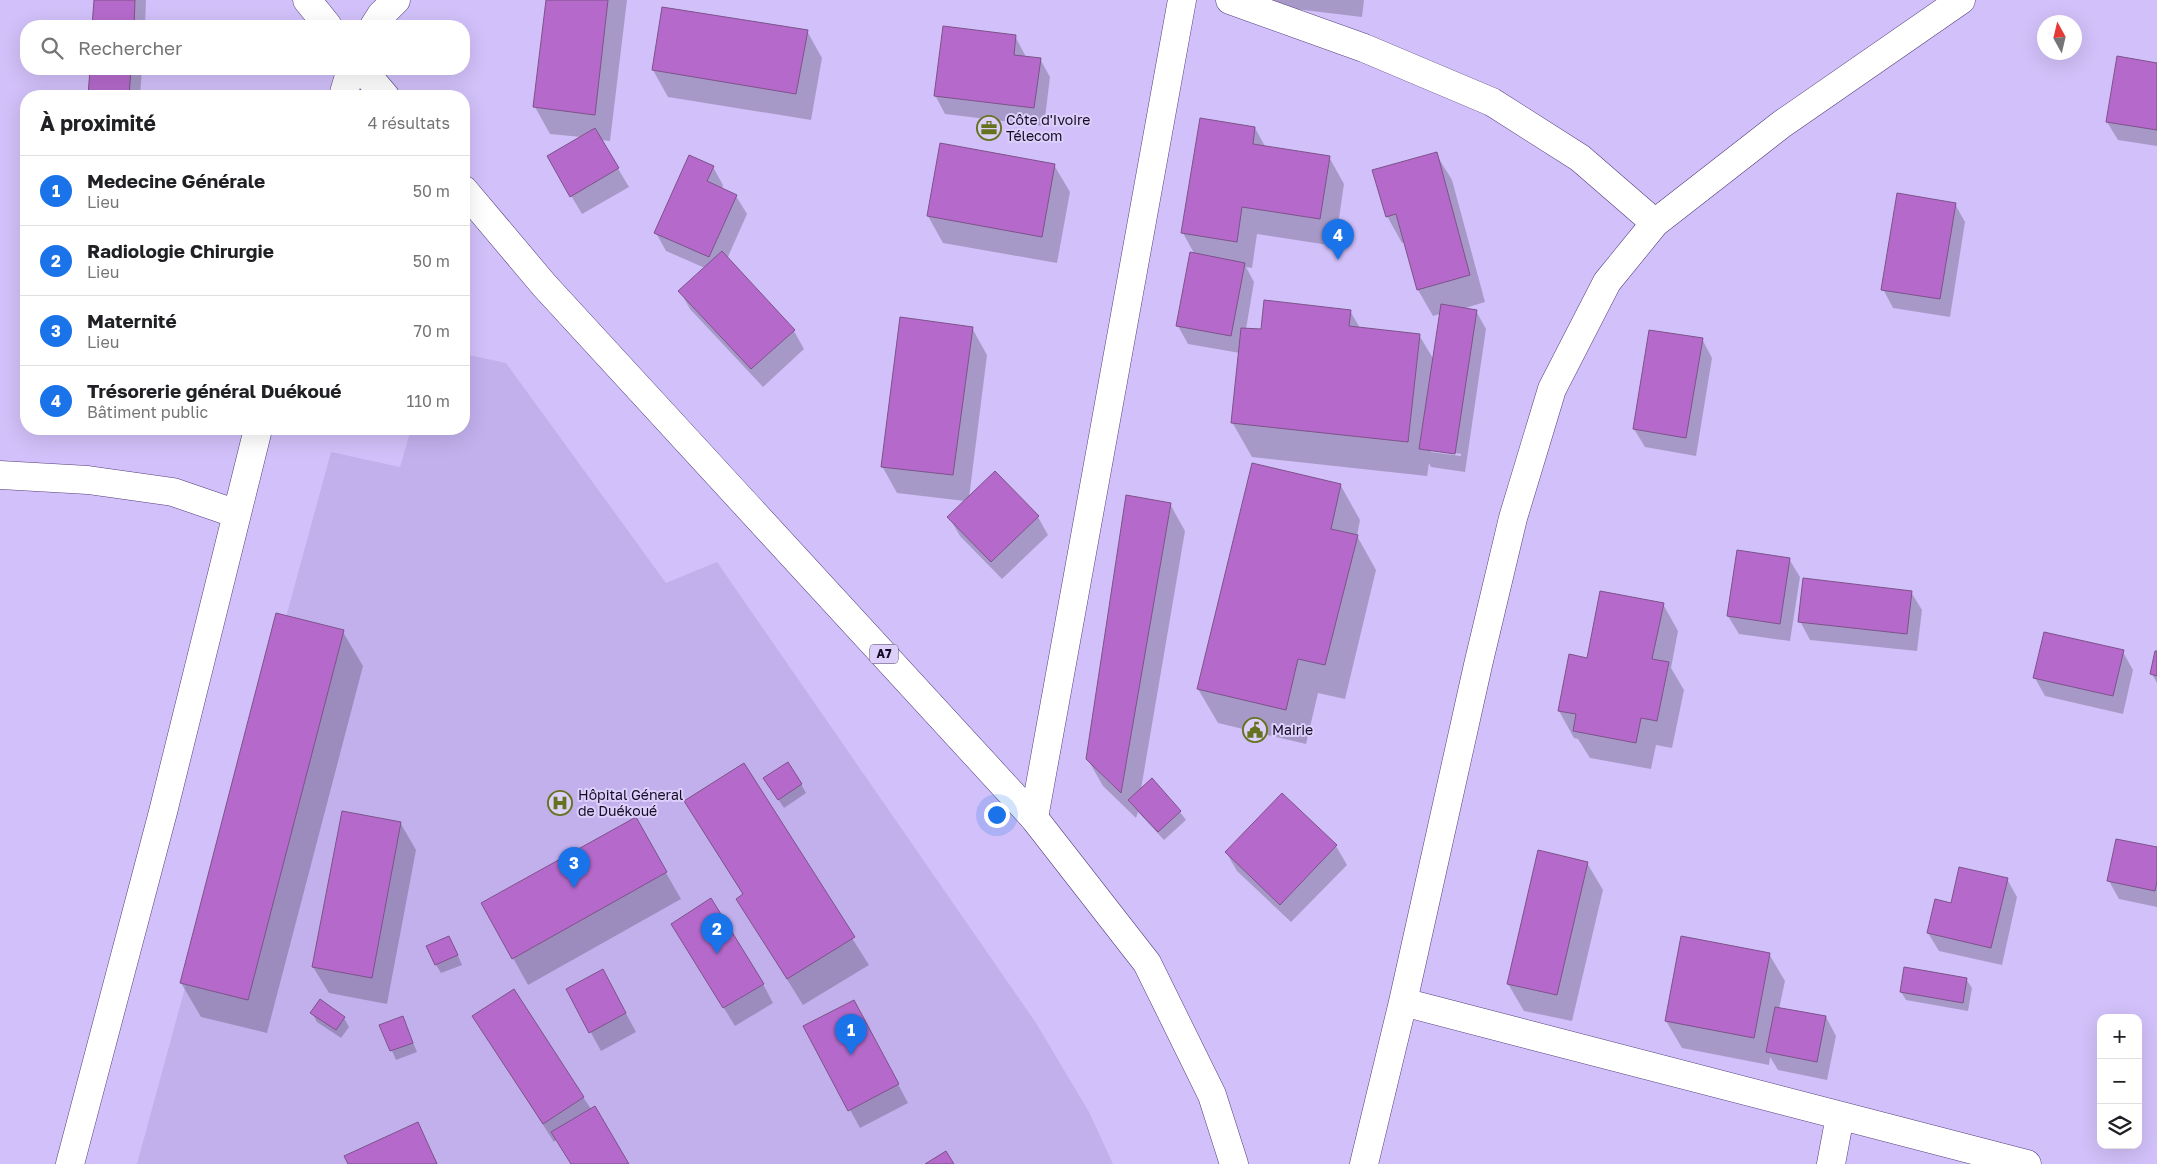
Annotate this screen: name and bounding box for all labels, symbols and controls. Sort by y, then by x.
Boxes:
north arrow [2037,15,2082,60]
search box [20,20,470,75]
icon: search [38,34,66,62]
text: Rechercher [78,36,183,59]
text: À proximité [40,110,156,136]
place label: Côte d'Ivoire Télecom [1006,111,1090,144]
text: 4 résultats [368,113,450,133]
office icon: Côte d'Ivoire Télecom [976,115,1002,141]
text: Medecine Générale [87,169,265,192]
text: 1 [52,181,60,201]
text: 50 m [413,181,450,201]
text: Lieu [87,192,119,212]
pin: 4 [1322,219,1354,260]
text: Radiologie Chirurgie [87,239,274,262]
text: 2 [51,251,61,271]
text: 50 m [413,251,450,271]
text: Lieu [87,262,119,282]
text: Maternité [87,309,177,332]
text: 3 [51,321,61,341]
text: 70 m [413,321,450,341]
text: Lieu [87,332,119,352]
text: Trésorerie général Duékoué [87,379,341,402]
text: 4 [51,391,61,411]
text: 110 m [406,391,450,411]
text: Bâtiment public [87,402,208,422]
road number: A7 [870,644,898,664]
public building icon: Mairie [1242,717,1268,743]
place label: Mairie [1272,721,1313,738]
place label: Hôpital Géneral de Duékoué [578,786,683,819]
hospital icon: Hôpital Géneral de Duékoué [547,790,573,816]
your location [984,802,1010,828]
pin: 3 [558,847,590,888]
pin: 2 [701,913,733,954]
pin: 1 [835,1014,867,1055]
map controls [2097,1014,2142,1149]
button: + [2097,1014,2142,1059]
button: − [2097,1059,2142,1104]
button: layers [2097,1104,2142,1149]

